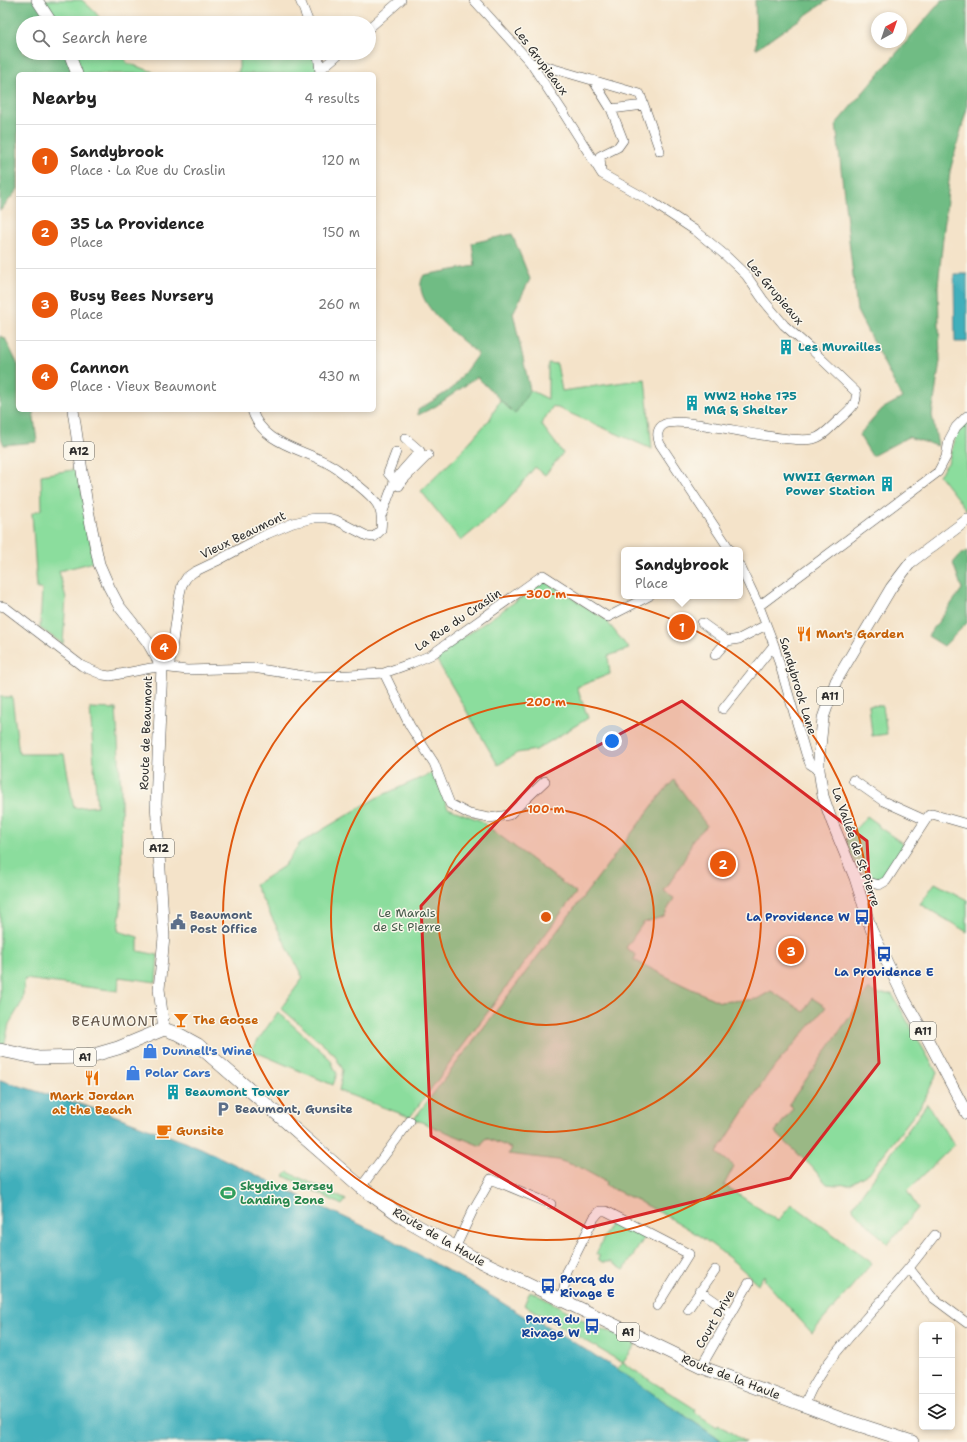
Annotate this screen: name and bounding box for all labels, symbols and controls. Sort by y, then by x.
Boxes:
north arrow [871,12,907,48]
search box [16,16,376,60]
street label: Les Grupieaux [510,24,572,98]
icon: search [30,27,52,49]
text: Search here [62,28,148,48]
text: Nearby [32,87,97,109]
text: 4 results [304,90,360,107]
text: Sandybrook [70,142,164,162]
text: 1 [42,152,48,169]
text: 120 m [322,152,360,169]
text: Place · La Rue du Craslin [70,162,225,179]
text: 35 La Providence [70,214,204,234]
text: 2 [40,224,50,241]
text: 150 m [322,224,360,241]
text: Place [70,234,103,251]
street label: Les Grupieaux [743,256,807,328]
text: Busy Bees Nursery [70,286,214,306]
text: 3 [40,296,50,313]
text: 260 m [318,296,360,313]
text: Place [70,306,103,323]
building icon: Les Murailles [777,338,795,356]
place label: Les Murailles [798,339,881,355]
text: Cannon [70,358,129,378]
text: 4 [40,368,50,385]
text: 430 m [318,368,360,385]
text: Place · Vieux Beaumont [70,378,217,395]
place label: WW2 Hohe 175 MG & Shelter [704,388,797,418]
building icon: WW2 Hohe 175 MG & Shelter [683,394,701,412]
road number: A12 [64,442,94,460]
place label: WWII German Power Station [783,469,875,499]
building icon: WWII German Power Station [878,475,896,493]
street label: Vieux Beaumont [198,507,288,563]
popup [621,547,743,599]
text: Sandybrook [635,555,729,575]
text: Place [635,575,668,592]
street label: La Rue du Craslin [412,585,504,655]
text: 300 m [526,586,566,602]
pin: 1 [669,612,695,642]
restaurant icon: Man's Garden [795,625,813,643]
place label: Man's Garden [816,626,904,642]
pin: 4 [151,632,177,662]
street label: Sandybrook Lane [776,635,820,737]
street label: Route de Beaumont [136,676,156,790]
road number: A11 [817,687,843,705]
text: 200 m [526,694,566,710]
your location [602,731,622,751]
street label: La Vallée de St Pierre [828,785,884,909]
text: 100 m [528,801,565,817]
road number: A12 [144,839,174,857]
pin: 2 [710,849,736,879]
park label: Le Marais de St Pierre [373,905,441,935]
place label: Beaumont Post Office [190,907,257,937]
bus stop icon: La Providence W [853,908,871,926]
place label: La Providence W [746,909,850,925]
centre of rings [539,910,553,924]
public building icon: Beaumont Post Office [169,913,187,931]
pin: 3 [778,936,804,966]
bus stop icon: La Providence E [875,945,893,963]
place label: La Providence E [834,964,934,980]
bar icon: The Goose [172,1011,190,1029]
district label: BEAUMONT [72,1012,158,1030]
place label: The Goose [193,1012,258,1028]
road number: A11 [910,1022,936,1040]
shop icon: Dunnell's Wine [141,1042,159,1060]
place label: Dunnell's Wine [162,1043,252,1059]
road number: A1 [74,1048,96,1066]
shop icon: Polar Cars [124,1064,142,1082]
place label: Polar Cars [145,1065,211,1081]
restaurant icon: Mark Jordan at the Beach [83,1069,101,1087]
building icon: Beaumont Tower [164,1083,182,1101]
place label: Beaumont Tower [185,1084,290,1100]
place label: Mark Jordan at the Beach [50,1088,134,1118]
parking icon: Beaumont, Gunsite [214,1100,232,1118]
place label: Beaumont, Gunsite [235,1101,353,1117]
cafe icon: Gunsite [155,1122,173,1140]
place label: Gunsite [176,1123,224,1139]
place label: Skydive Jersey Landing Zone [240,1178,333,1208]
sports icon: Skydive Jersey Landing Zone [219,1184,237,1202]
street label: Route de la Haule [390,1204,488,1270]
place label: Parcq du Rivage E [560,1271,615,1301]
bus stop icon: Parcq du Rivage E [539,1277,557,1295]
street label: Court Drive [692,1287,738,1351]
place label: Parcq du Rivage W [521,1311,580,1341]
bus stop icon: Parcq du Rivage W [583,1317,601,1335]
map controls [919,1322,955,1430]
button: + [919,1322,955,1358]
road number: A1 [617,1323,639,1341]
street label: Route de la Haule [679,1351,783,1403]
button: − [919,1358,955,1394]
button: layers [919,1394,955,1430]

